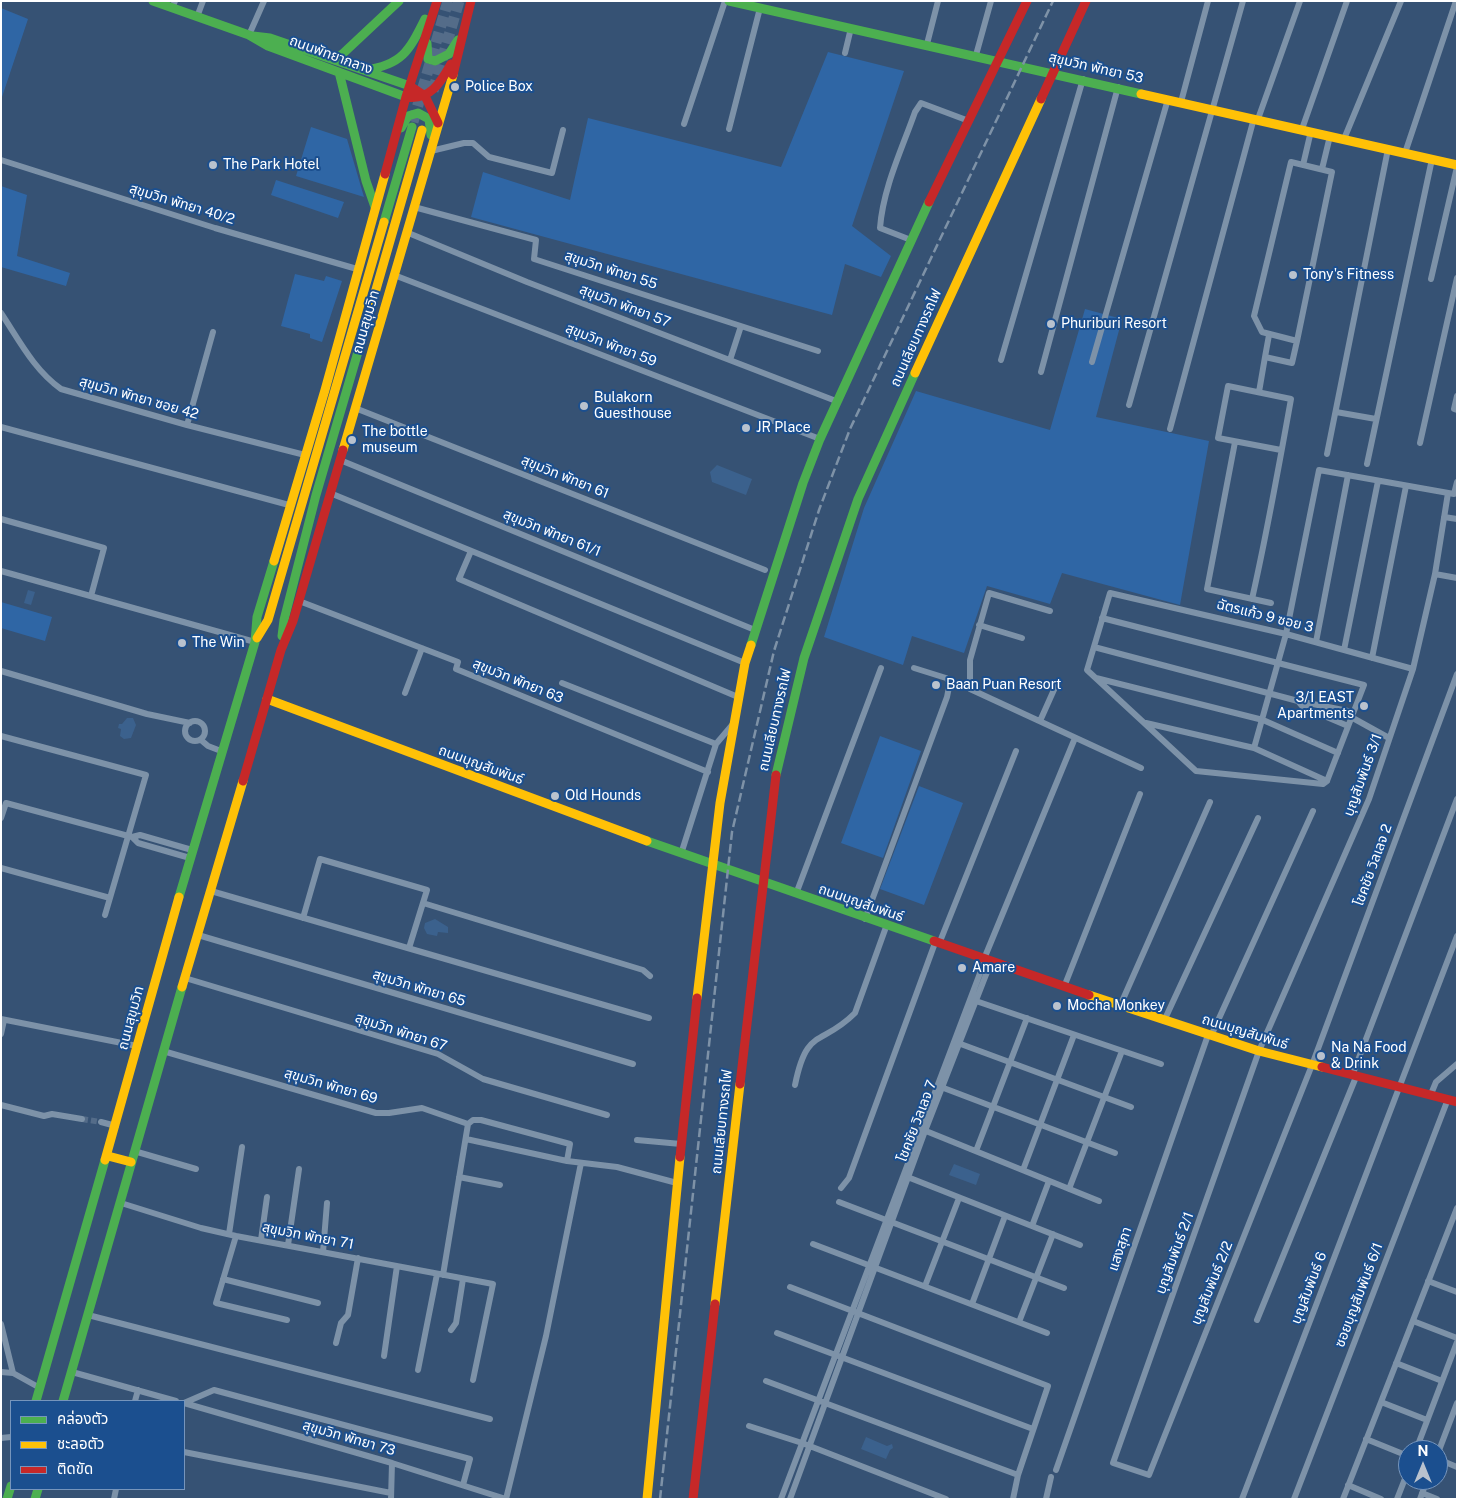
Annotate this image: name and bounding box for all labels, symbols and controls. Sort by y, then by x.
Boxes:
street label: ถนนพัทยากลาง [287,32,375,78]
street label: สุขุมวิท พัทยา 53 [1047,49,1145,87]
place label: Police Box [465,79,533,95]
marker: Police Box [449,81,461,93]
place label: The Park Hotel [223,157,320,173]
marker: The Park Hotel [207,159,219,171]
street label: สุขุมวิท พัทยา 40/2 [127,180,237,228]
street label: สุขุมวิท พัทยา 55 [562,247,660,293]
place label: Tony's Fitness [1303,267,1394,283]
marker: Tony's Fitness [1287,269,1299,281]
street label: สุขุมวิท พัทยา 57 [577,281,673,331]
street label: ถนนเลียบทางรถไฟ [887,287,945,389]
street label: ถนนสุขุมวิท [349,288,383,356]
place label: Phuriburi Resort [1061,316,1167,332]
marker: Phuriburi Resort [1045,318,1057,330]
street label: สุขุมวิท พัทยา 59 [563,320,659,370]
street label: สุขุมวิท พัทยา ซอย 42 [77,373,201,423]
place label: Bulakorn Guesthouse [594,390,672,422]
marker: Bulakorn Guesthouse [578,400,590,412]
place label: JR Place [756,420,811,436]
marker: JR Place [740,422,752,434]
place label: The bottle museum [362,424,428,457]
marker: The bottle museum [346,434,358,446]
street label: สุขุมวิท พัทยา 61 [519,452,611,502]
street label: สุขุมวิท พัทยา 61/1 [501,506,603,560]
street label: ฉัตรแก้ว 9 ซอย 3 [1215,596,1315,636]
place label: The Win [192,635,245,651]
marker: The Win [176,637,188,649]
street label: สุขุมวิท พัทยา 63 [470,655,566,707]
street label: ถนนเลียบทางรถไฟ [755,667,795,773]
place label: Baan Puan Resort [946,677,1061,693]
marker: Baan Puan Resort [930,679,942,691]
place label: 3/1 EAST Apartments [1277,690,1354,722]
marker: 3/1 EAST Apartments [1358,700,1370,712]
street label: บุญสัมพันธ์ 3/1 [1340,731,1386,819]
street label: ถนนบุญสัมพันธ์ [436,742,526,788]
place label: Old Hounds [565,788,641,804]
marker: Old Hounds [549,790,561,802]
street label: โชคชัย วิลเลจ 2 [1350,822,1396,908]
street label: ถนนบุญสัมพันธ์ [816,881,906,925]
place label: Amare [972,960,1015,976]
marker: Amare [956,962,968,974]
street label: สุขุมวิท พัทยา 65 [370,966,468,1010]
street label: ถนนสุขุมวิท [114,984,148,1052]
place label: Mocha Monkey [1067,998,1165,1014]
marker: Mocha Monkey [1051,1000,1063,1012]
street label: สุขุมวิท พัทยา 67 [353,1009,449,1055]
street label: ถนนบุญสัมพันธ์ [1200,1011,1290,1053]
place label: Na Na Food & Drink [1331,1040,1407,1072]
marker: Na Na Food & Drink [1315,1050,1327,1062]
street label: สุขุมวิท พัทยา 69 [282,1065,380,1107]
street label: ถนนเลียบทางรถไฟ [708,1069,736,1175]
street label: โชคชัย วิลเลจ 7 [894,1078,940,1164]
street label: บุญสัมพันธ์ 2/1 [1152,1210,1198,1296]
street label: สุขุมวิท พัทยา 71 [261,1219,355,1253]
street label: แสงสุภา [1105,1225,1135,1273]
street label: บุญสัมพันธ์ 2/2 [1188,1239,1236,1327]
street label: ซอยบุญสัมพันธ์ 6/1 [1331,1240,1387,1350]
street label: บุญสัมพันธ์ 6 [1288,1250,1330,1326]
legend [10,1400,185,1490]
text: คล่องตัว [57,1410,108,1427]
street label: สุขุมวิท พัทยา 73 [301,1417,397,1459]
text: ชะลอตัว [57,1435,104,1452]
north arrow [1398,1440,1448,1490]
text: N [1418,1443,1428,1459]
text: ติดขัด [57,1460,93,1477]

